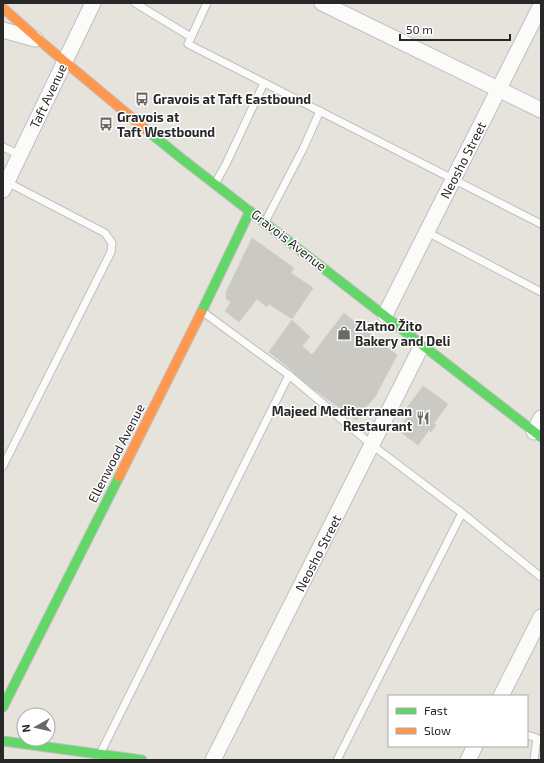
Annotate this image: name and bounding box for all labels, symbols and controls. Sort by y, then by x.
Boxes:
scale bar [400,16,510,42]
text: 50 m [406,22,433,36]
street label: Taft Avenue [26,61,70,131]
bus stop icon: Gravois at Taft Eastbound [134,91,150,107]
place label: Gravois at Taft Eastbound [153,91,311,107]
place label: Gravois at Taft Westbound [117,109,215,140]
bus stop icon: Gravois at Taft Westbound [98,116,114,132]
street label: Neosho Street [437,119,489,201]
street label: Gravois Avenue [248,206,330,274]
place label: Zlatno Žito Bakery and Deli [355,318,450,349]
shop icon: Zlatno Žito Bakery and Deli [336,325,352,341]
street label: Ellenwood Avenue [84,401,148,505]
place label: Majeed Mediterranean Restaurant [272,403,413,434]
restaurant icon: Majeed Mediterranean Restaurant [415,410,431,426]
street label: Neosho Street [292,512,344,594]
legend [388,695,528,747]
text: Fast [424,703,448,717]
north arrow [16,707,56,747]
text: Slow [424,723,451,737]
text: N [19,724,33,733]

